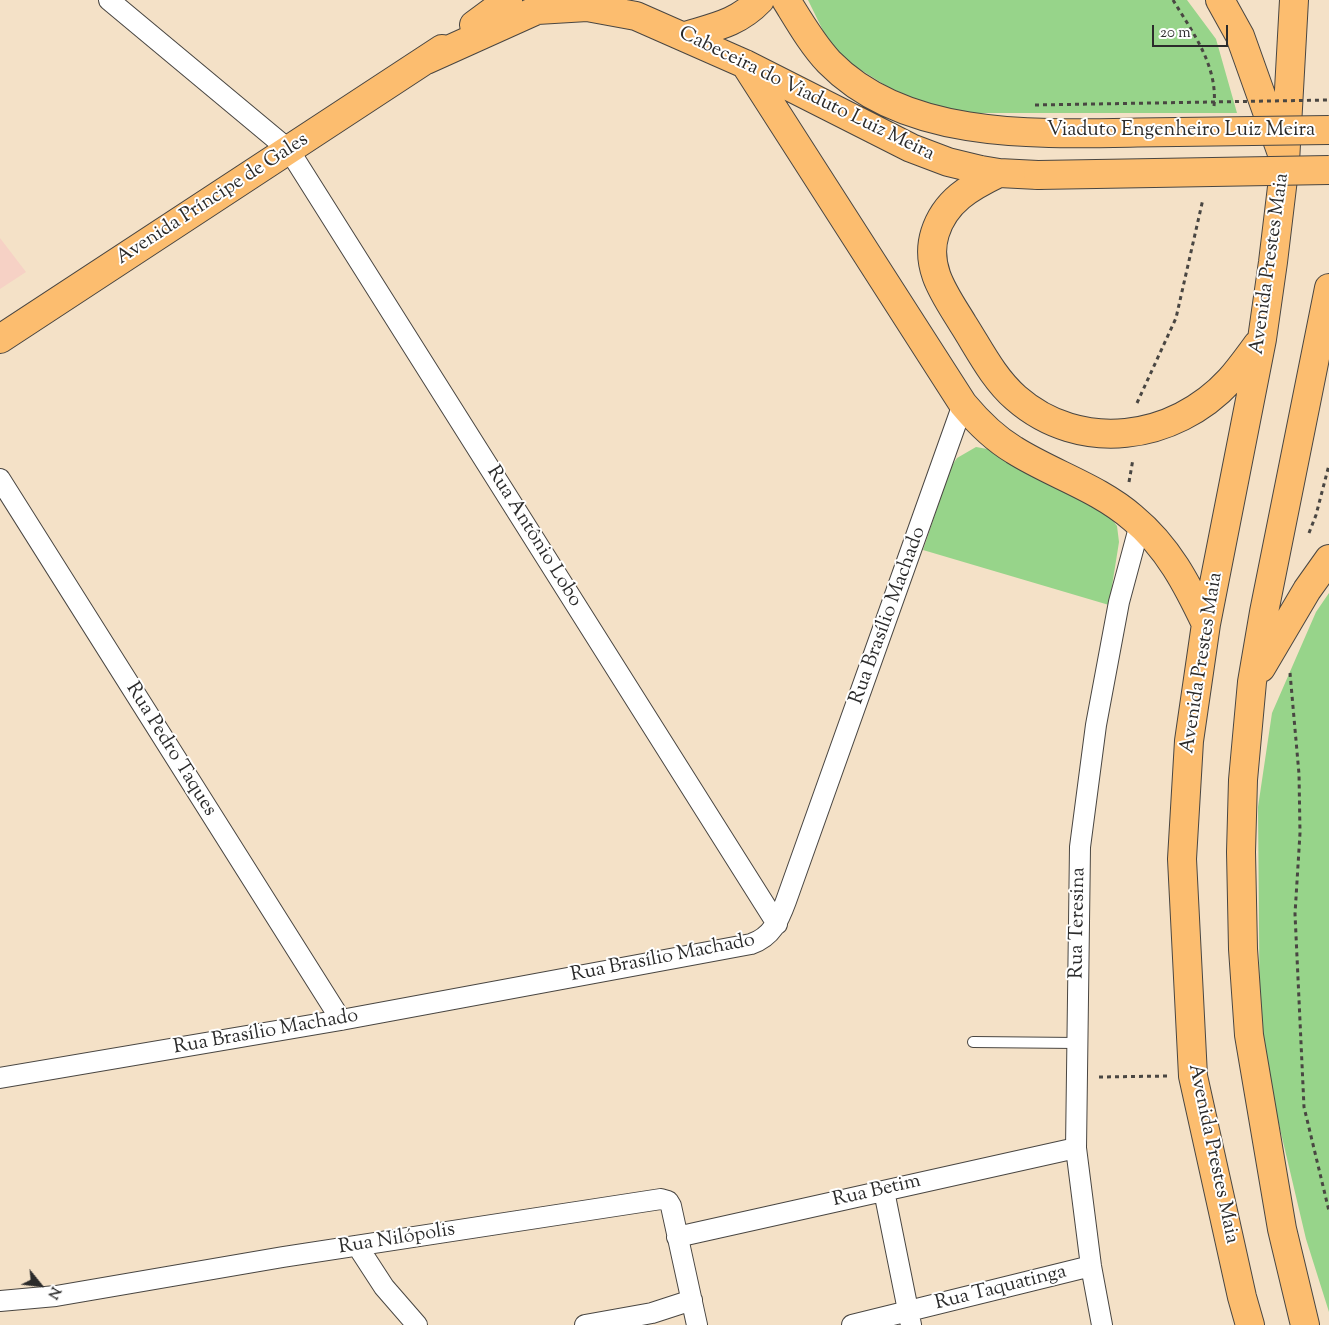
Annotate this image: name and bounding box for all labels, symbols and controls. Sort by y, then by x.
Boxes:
scale bar [1154,15,1230,47]
street label: Cabeceira do Viaduto Luiz Meira [674,23,938,167]
text: 20 m [1160,23,1191,44]
street label: Viaduto Engenheiro Luiz Meira [1047,120,1315,144]
street label: Avenida Príncipe de Gales [112,129,314,271]
street label: Avenida Prestes Maia [1246,172,1296,356]
street label: Rua Antônio Lobo [480,462,586,612]
street label: Rua Brasílio Machado [846,524,932,708]
street label: Avenida Prestes Maia [1177,571,1229,755]
street label: Rua Pedro Taques [119,679,221,821]
street label: Rua Teresina [1066,867,1092,979]
street label: Rua Brasílio Machado [569,929,757,989]
street label: Rua Brasílio Machado [172,1005,360,1061]
street label: Avenida Prestes Maia [1181,1062,1243,1246]
street label: Rua Betim [831,1170,923,1214]
street label: Rua Nilópolis [337,1219,457,1261]
north arrow [15,1260,65,1310]
street label: Rua Taquatinga [933,1261,1069,1317]
text: N [42,1283,65,1302]

